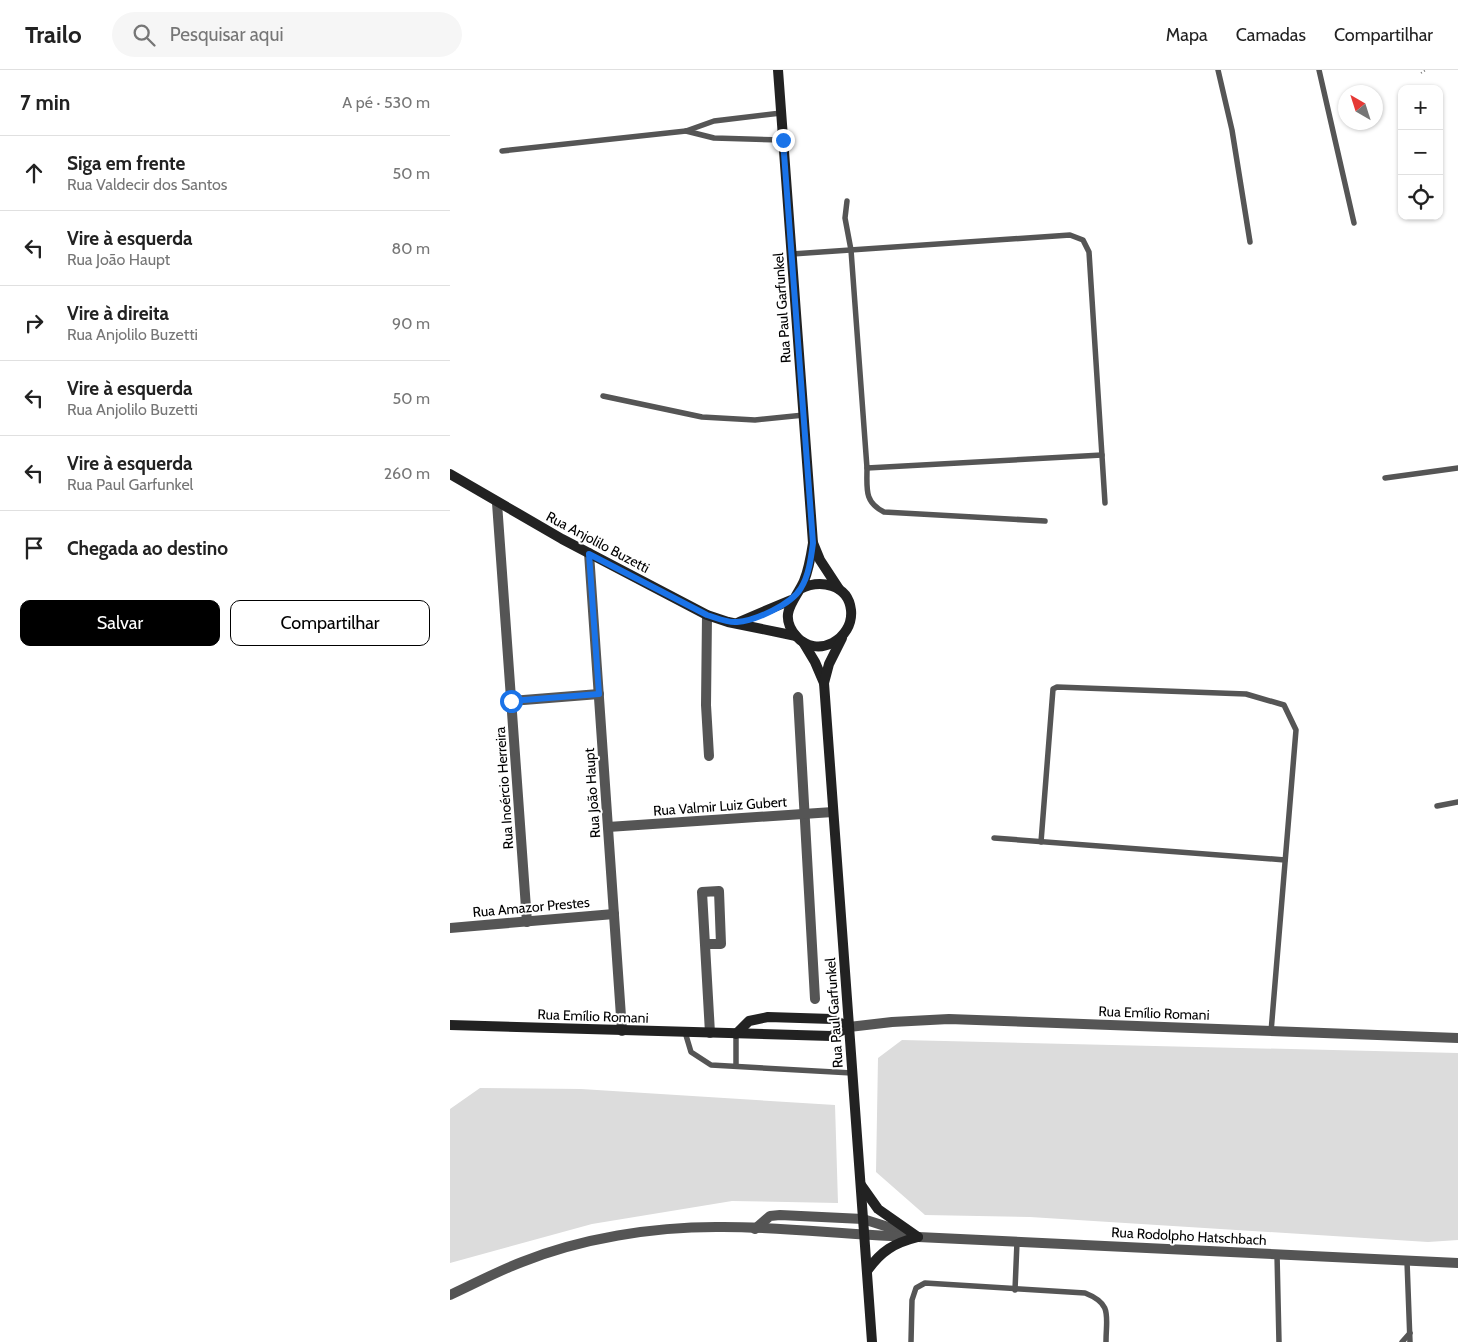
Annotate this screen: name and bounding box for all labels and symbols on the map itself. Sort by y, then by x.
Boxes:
north arrow [1338,85,1383,130]
route end [772,129,795,152]
street label: Rua Paul Garfunkel [769,252,795,364]
street label: Rua Anjolilo Buzetti [543,507,653,577]
route start [500,690,523,713]
street label: Rua Inoércio Herreira [491,726,517,850]
street label: Rua João Haupt [580,747,604,839]
street label: Rua Valmir Luiz Gubert [653,792,788,820]
street label: Rua Amazor Prestes [472,893,591,921]
street label: Rua Paul Garfunkel [821,957,847,1069]
street label: Rua Emílio Romani [1098,1002,1210,1024]
street label: Rua Emílio Romani [537,1005,649,1027]
street label: Rua Rodolpho Hatschbach [1111,1223,1267,1249]

